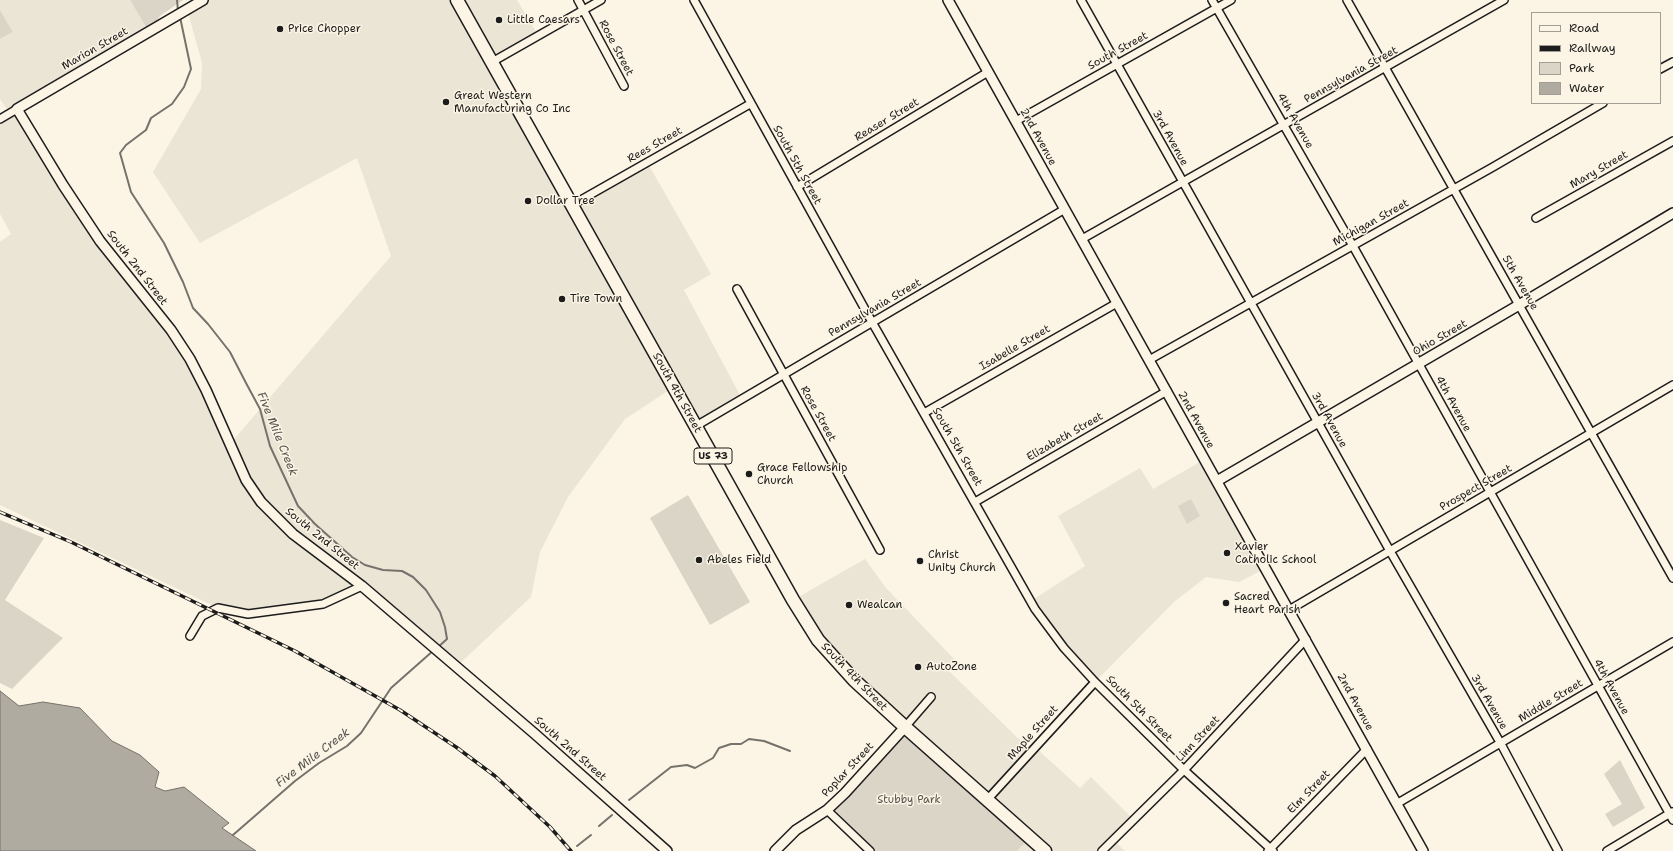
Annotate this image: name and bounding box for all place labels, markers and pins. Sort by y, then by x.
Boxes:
place label: Little Caesars [507,13,580,27]
marker: Little Caesars [494,15,504,25]
place label: Price Chopper [288,22,361,36]
marker: Price Chopper [275,24,285,34]
place label: Great Western Manufacturing Co Inc [454,89,571,115]
marker: Great Western Manufacturing Co Inc [441,97,451,107]
place label: Dollar Tree [536,194,595,208]
marker: Dollar Tree [523,196,533,206]
place label: Tire Town [570,292,622,306]
marker: Tire Town [557,294,567,304]
place label: Grace Fellowship Church [757,461,847,487]
marker: Grace Fellowship Church [744,469,754,479]
place label: Xavier Catholic School [1235,540,1316,566]
place label: Christ Unity Church [928,548,996,574]
marker: Xavier Catholic School [1222,548,1232,558]
place label: Abeles Field [707,553,771,567]
marker: Abeles Field [694,555,704,565]
marker: Christ Unity Church [915,556,925,566]
place label: Sacred Heart Parish [1234,590,1301,616]
place label: Wealcan [857,598,902,612]
marker: Sacred Heart Parish [1221,598,1231,608]
marker: Wealcan [844,600,854,610]
place label: AutoZone [926,660,977,674]
marker: AutoZone [913,662,923,672]

